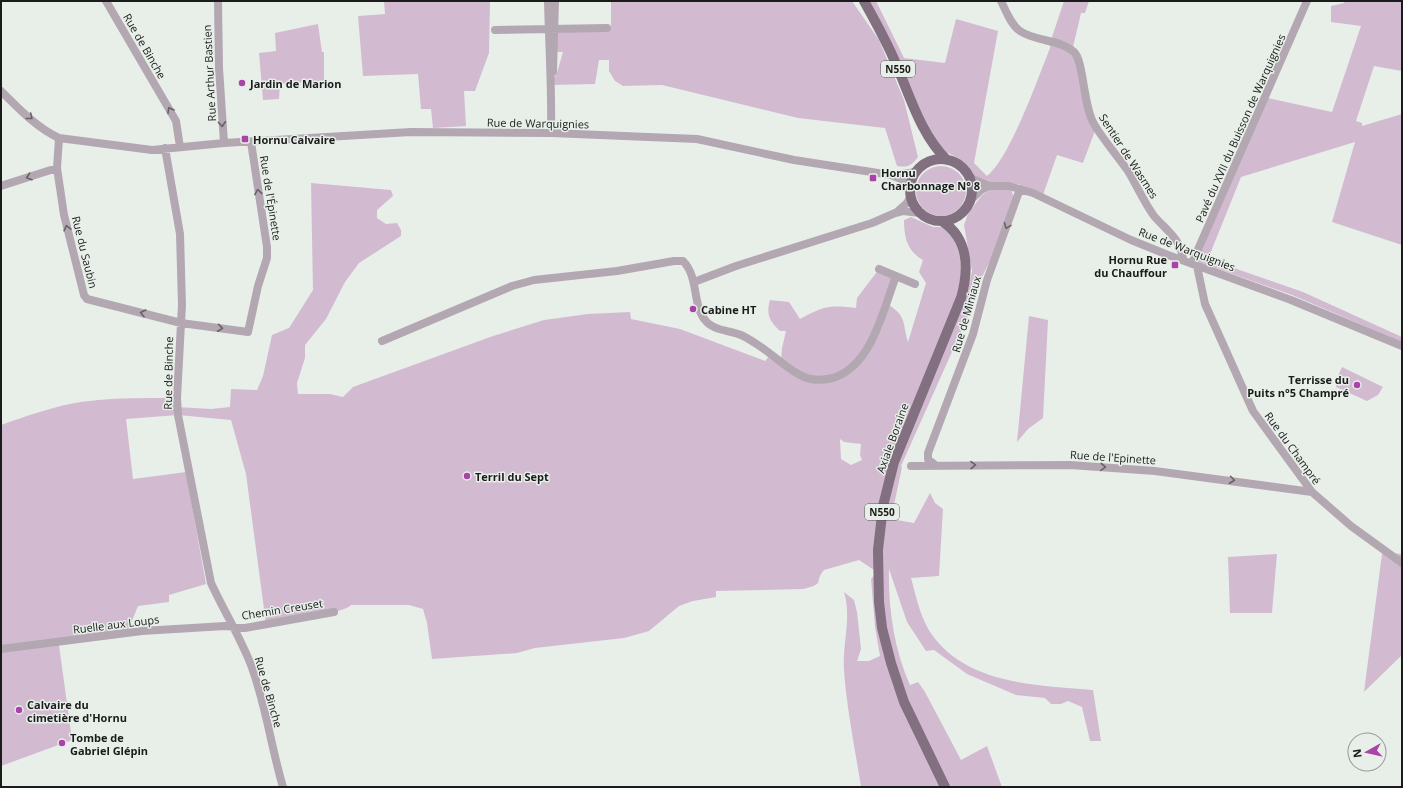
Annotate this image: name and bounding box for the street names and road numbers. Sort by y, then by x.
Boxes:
street label: Rue de Binche [120,11,170,81]
street label: Rue Arthur Bastien [199,24,219,122]
street label: Pavé du XVII du Buisson de Warquignies [1191,31,1289,225]
road number: N550 [881,61,915,77]
street label: Sentier de Wasmes [1096,111,1162,201]
street label: Rue de Warquignies [487,115,589,131]
street label: Rue de l'Épinette [257,154,285,242]
street label: Rue du Saubin [69,214,101,290]
street label: Rue de Warquignies [1137,224,1237,274]
street label: Rue de Miniaux [948,274,984,354]
street label: Rue de Binche [160,336,176,410]
street label: Axiale Boraine [872,401,912,475]
street label: Rue du Champré [1262,409,1324,487]
street label: Rue de l'Epinette [1070,447,1156,467]
road number: N550 [865,504,899,520]
street label: Chemin Creuset [240,595,324,623]
street label: Ruelle aux Loups [72,611,160,637]
street label: Rue de Binche [252,655,286,729]

